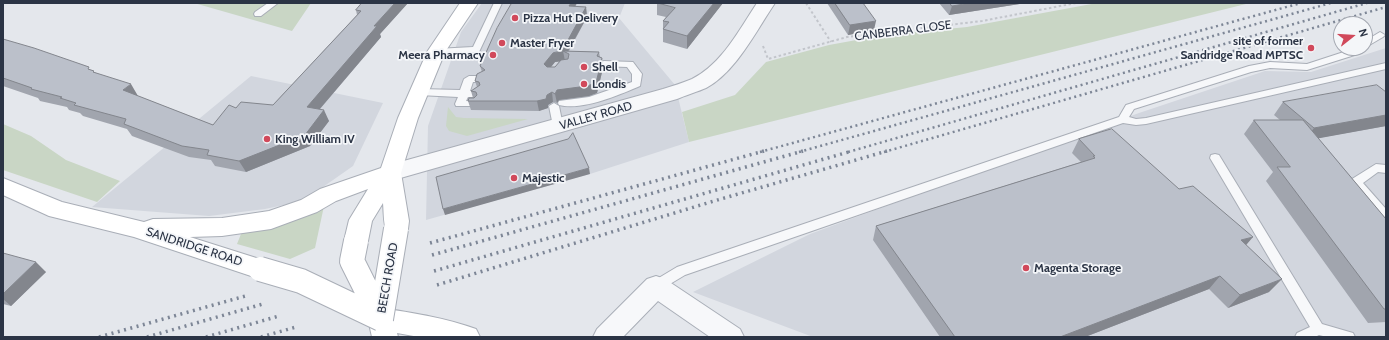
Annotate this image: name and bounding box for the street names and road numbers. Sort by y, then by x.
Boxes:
street label: CANBERRA CLOSE [854,18,952,44]
street label: VALLEY ROAD [558,99,634,133]
street label: SANDRIDGE ROAD [144,225,244,269]
street label: BEECH ROAD [375,242,401,314]

